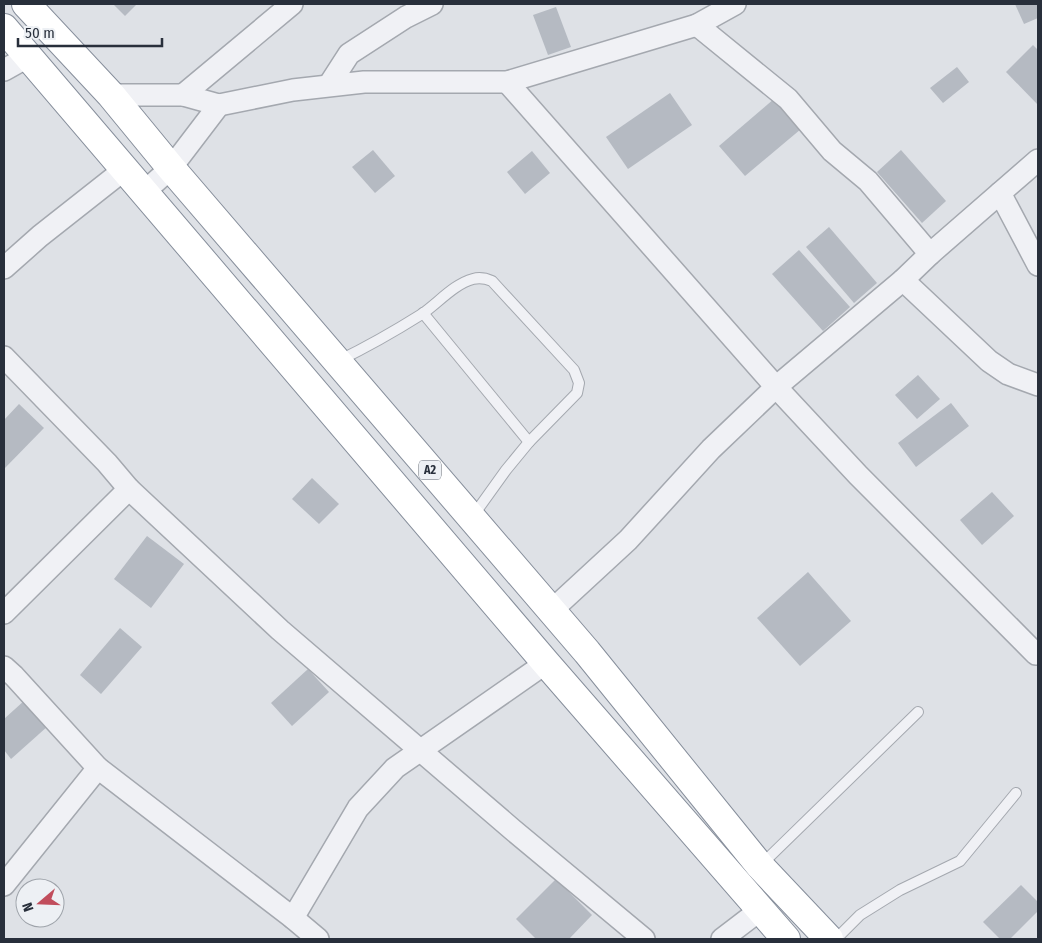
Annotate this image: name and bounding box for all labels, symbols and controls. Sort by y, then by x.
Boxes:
scale bar [18,15,161,47]
text: 50 m [25,24,55,42]
road number: A2 [419,460,441,480]
north arrow [15,878,65,928]
text: N [19,900,38,914]

